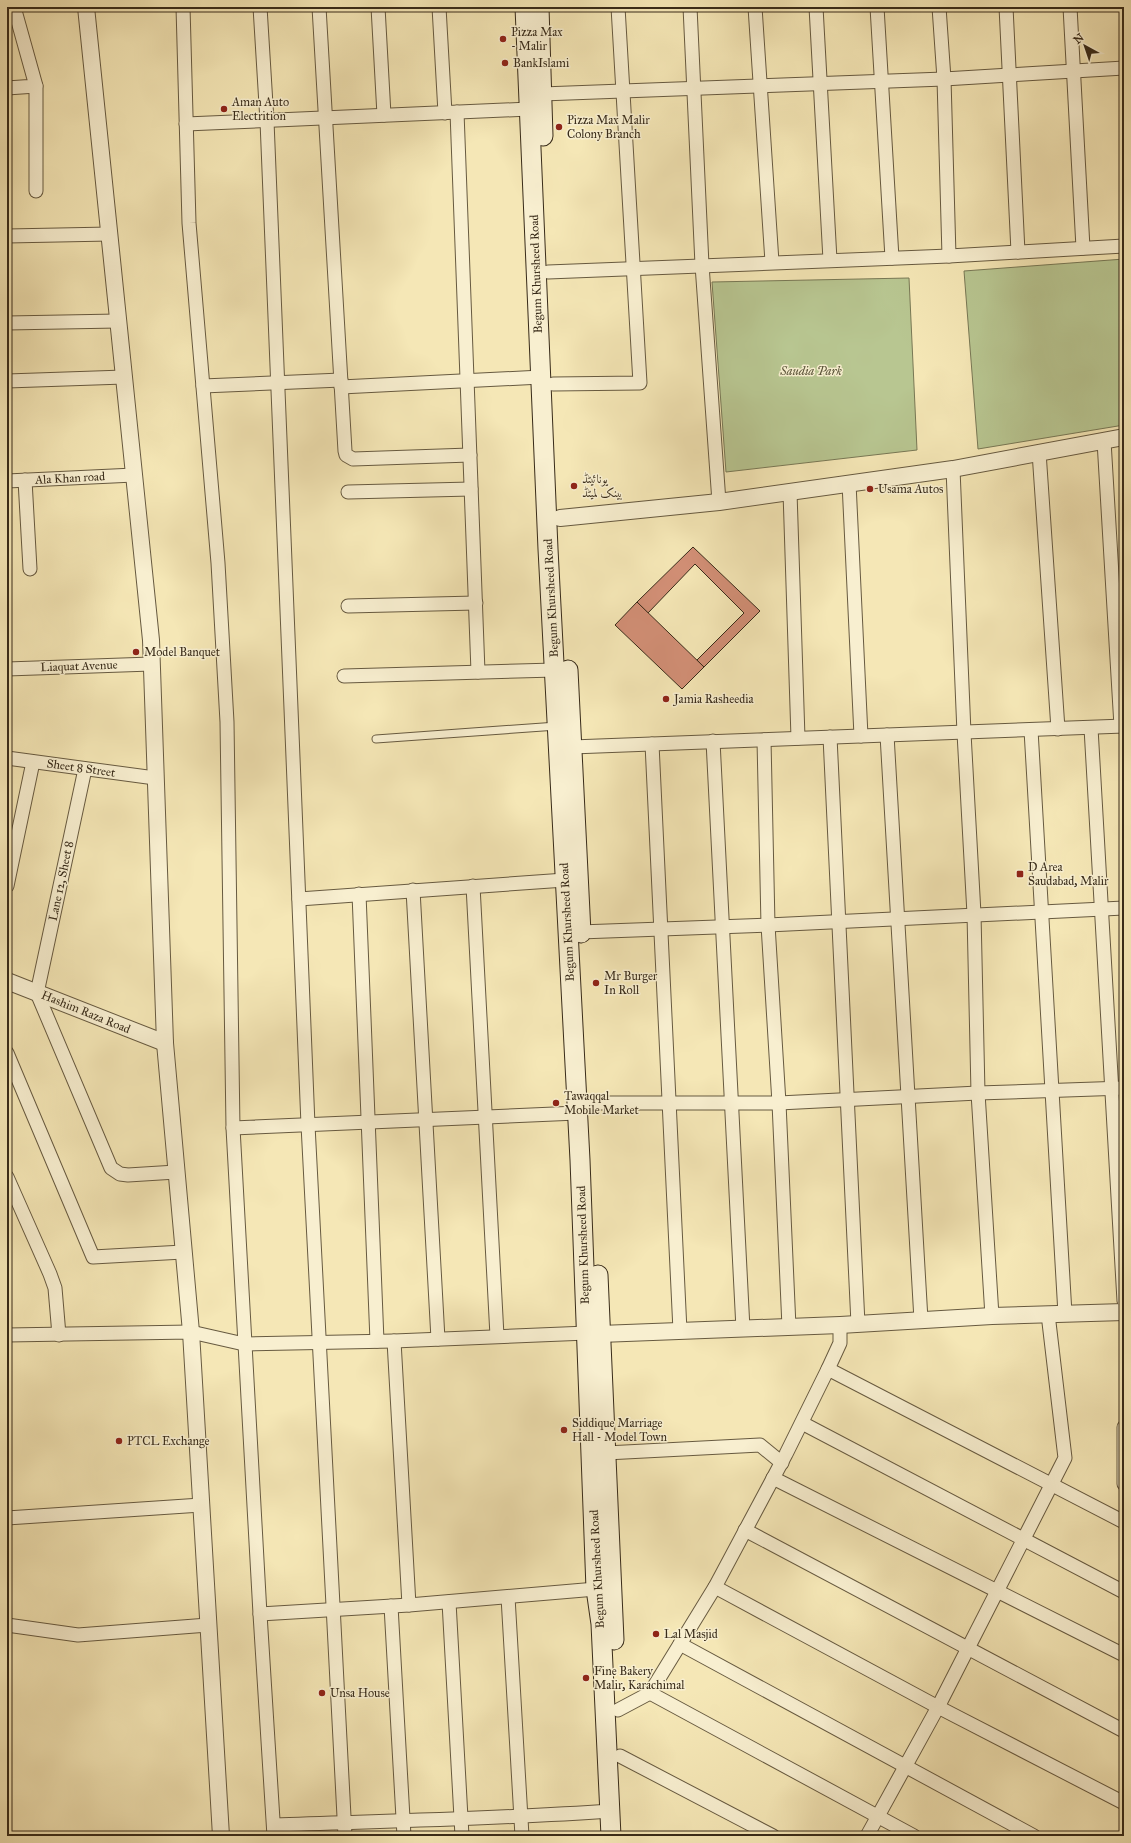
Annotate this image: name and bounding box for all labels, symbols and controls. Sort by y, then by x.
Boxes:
place label: Pizza Max - Malir [511,25,563,53]
north arrow [1065,26,1105,66]
text: N [1071,30,1087,47]
marker: Pizza Max - Malir [498,34,508,44]
place label: BankIslami [513,56,570,70]
marker: BankIslami [500,58,510,68]
place label: Aman Auto Electrition [231,95,289,123]
marker: Aman Auto Electrition [219,104,229,114]
place label: Pizza Max Malir Colony Branch [567,113,650,141]
marker: Pizza Max Malir Colony Branch [554,122,564,132]
street label: Begum Khursheed Road [527,214,546,334]
park label: Saudia Park [779,364,842,378]
street label: Ala Khan road [34,469,105,487]
place label: یونائیٹڈ بینک لمیٹڈ [582,472,623,500]
marker: یونائیٹڈ بینک لمیٹڈ [569,481,579,491]
place label: Usama Autos [878,482,943,496]
marker: Usama Autos [865,484,875,494]
street label: Begum Khursheed Road [541,538,562,658]
place label: Model Banquet [144,645,221,660]
marker: Model Banquet [131,647,141,657]
street label: Liaquat Avenue [40,658,118,675]
place label: Jamia Rasheedia [672,692,755,707]
marker: Jamia Rasheedia [661,694,671,704]
street label: Sheet 8 Street [46,756,117,780]
street label: Lane 12, Sheet 8 [46,840,76,922]
place label: D Area Saudabad, Malir [1028,860,1109,888]
street label: Begum Khursheed Road [557,862,578,982]
marker: D Area Saudabad, Malir [1015,869,1025,879]
place label: Mr Burger In Roll [604,969,658,997]
marker: Mr Burger In Roll [591,978,601,988]
street label: Hashim Raza Road [39,988,133,1036]
place label: Tawaqqal Mobile Market [564,1089,640,1117]
marker: Tawaqqal Mobile Market [551,1098,561,1108]
street label: Begum Khursheed Road [574,1185,593,1305]
place label: Siddique Marriage Hall - Model Town [572,1416,667,1444]
marker: Siddique Marriage Hall - Model Town [559,1425,569,1435]
place label: PTCL Exchange [127,1434,210,1449]
marker: PTCL Exchange [114,1436,124,1446]
street label: Begum Khursheed Road [587,1509,608,1629]
place label: Lal Masjid [664,1627,718,1641]
marker: Lal Masjid [651,1629,661,1639]
place label: Fine Bakery Malir, Karachimal [594,1664,685,1692]
marker: Fine Bakery Malir, Karachimal [581,1673,591,1683]
place label: Unsa House [330,1686,390,1700]
marker: Unsa House [317,1688,327,1698]

